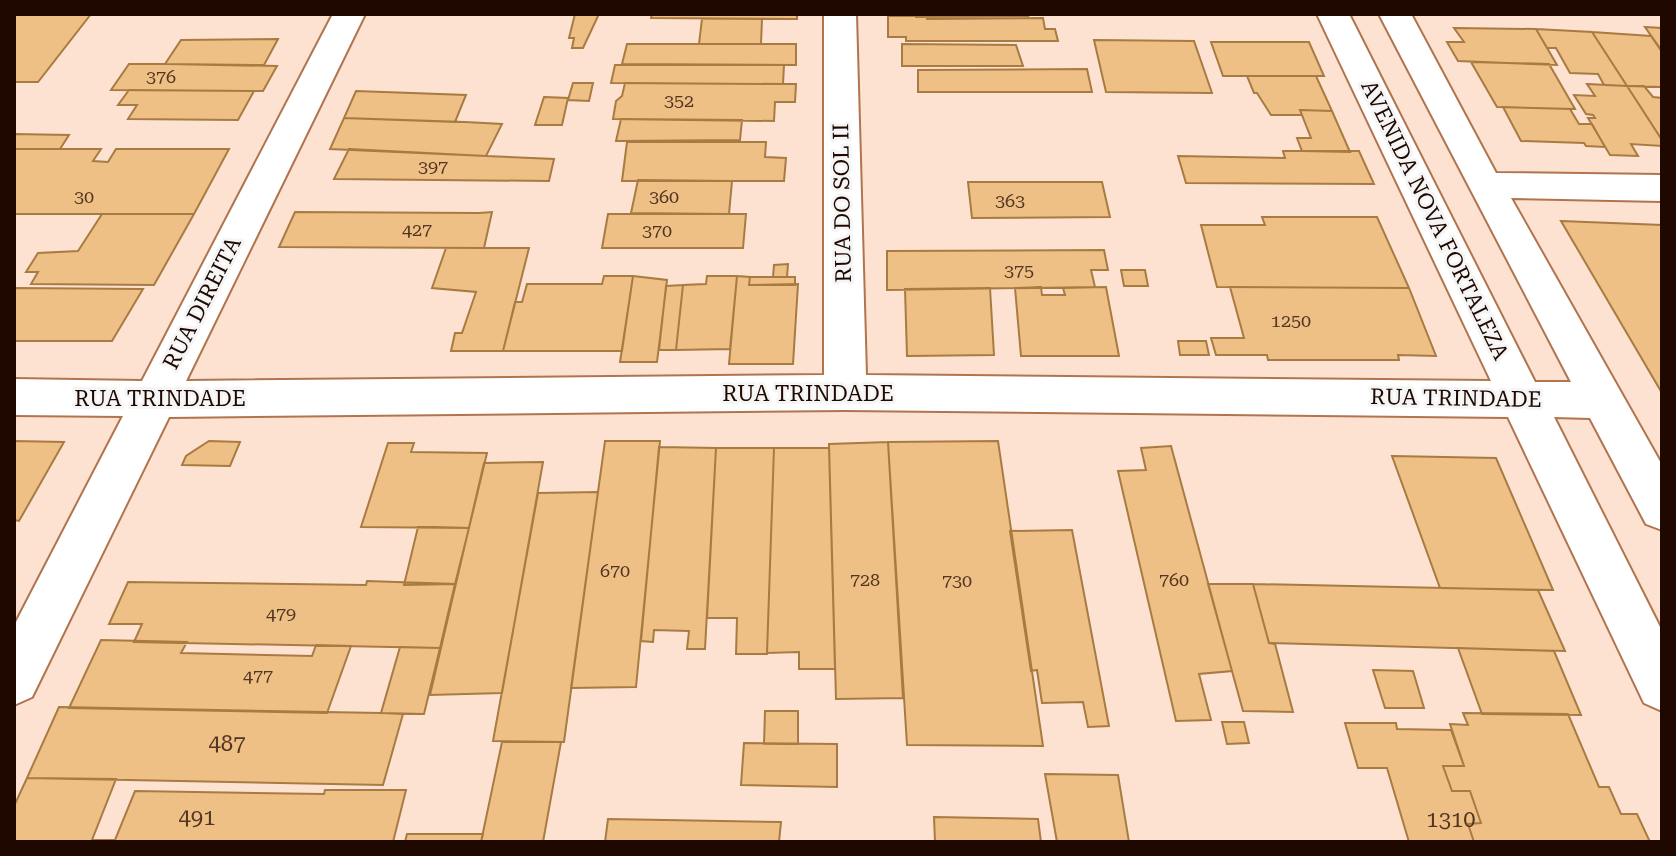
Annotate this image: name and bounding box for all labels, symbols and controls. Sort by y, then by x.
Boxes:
house number: 376 [146,66,176,87]
street label: AVENIDA NOVA FORTALEZA [1356,76,1514,364]
house number: 352 [664,90,694,111]
street label: RUA DO SOL II [828,123,856,283]
house number: 397 [418,156,448,177]
house number: 30 [74,186,94,207]
house number: 360 [649,186,679,207]
house number: 363 [995,190,1025,211]
house number: 427 [402,219,432,240]
house number: 370 [642,220,672,241]
street label: RUA DIREITA [158,232,246,373]
house number: 375 [1004,260,1034,281]
house number: 1250 [1271,310,1311,331]
street label: RUA TRINDADE [722,381,894,406]
street label: RUA TRINDADE [1370,384,1542,412]
street label: RUA TRINDADE [74,386,246,411]
house number: 670 [600,560,630,581]
house number: 728 [850,569,880,590]
house number: 760 [1159,569,1189,590]
house number: 730 [942,570,972,591]
house number: 479 [266,603,296,624]
house number: 477 [243,665,273,686]
house number: 487 [209,731,245,756]
house number: 491 [179,805,215,830]
house number: 1310 [1426,807,1476,832]

